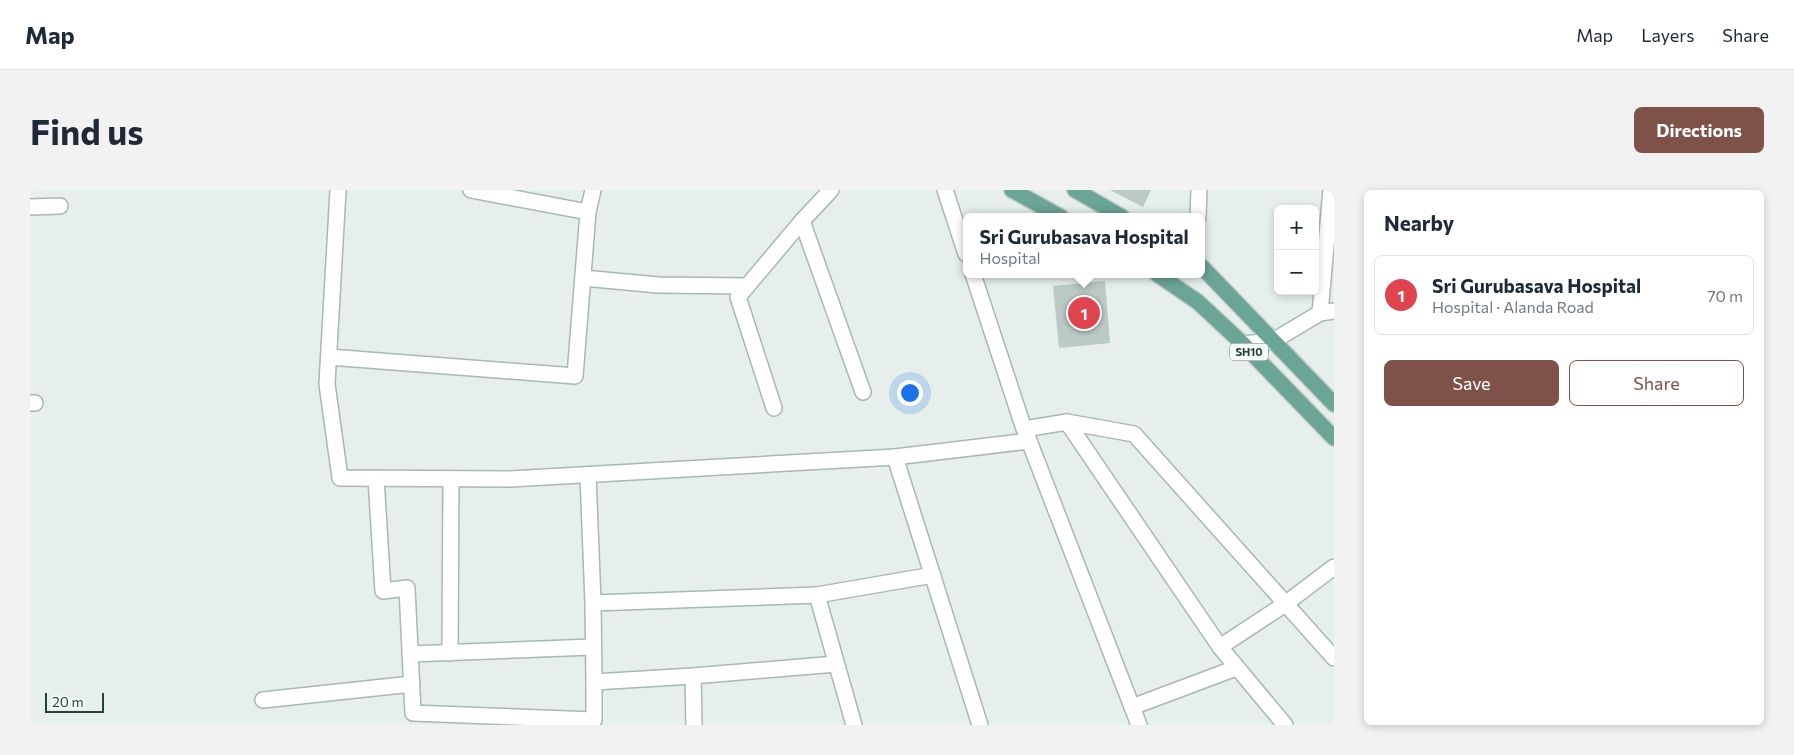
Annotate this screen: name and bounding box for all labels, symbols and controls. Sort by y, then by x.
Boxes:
text: Map [25,20,75,49]
text: Map [1576,24,1613,46]
text: Layers [1641,24,1694,46]
text: Share [1722,24,1769,46]
button: Directions [1634,107,1764,153]
text: Find us [30,109,144,152]
map controls [1274,205,1319,295]
button: + [1274,205,1319,250]
text: Nearby [1384,210,1454,235]
popup [963,213,1205,278]
text: Sri Gurubasava Hospital [979,225,1189,248]
text: Hospital [979,248,1041,267]
button: − [1274,250,1319,295]
text: Sri Gurubasava Hospital [1432,274,1641,297]
text: 1 [1397,286,1405,305]
text: 70 m [1707,286,1743,305]
pin: 1 [1068,294,1100,332]
text: Hospital · Alanda Road [1432,297,1594,316]
road number: SH10 [1230,344,1268,360]
button: Save [1384,360,1559,406]
button: Share [1569,360,1744,406]
your location [897,380,923,406]
scale bar [45,690,104,713]
text: 20 m [52,693,84,710]

